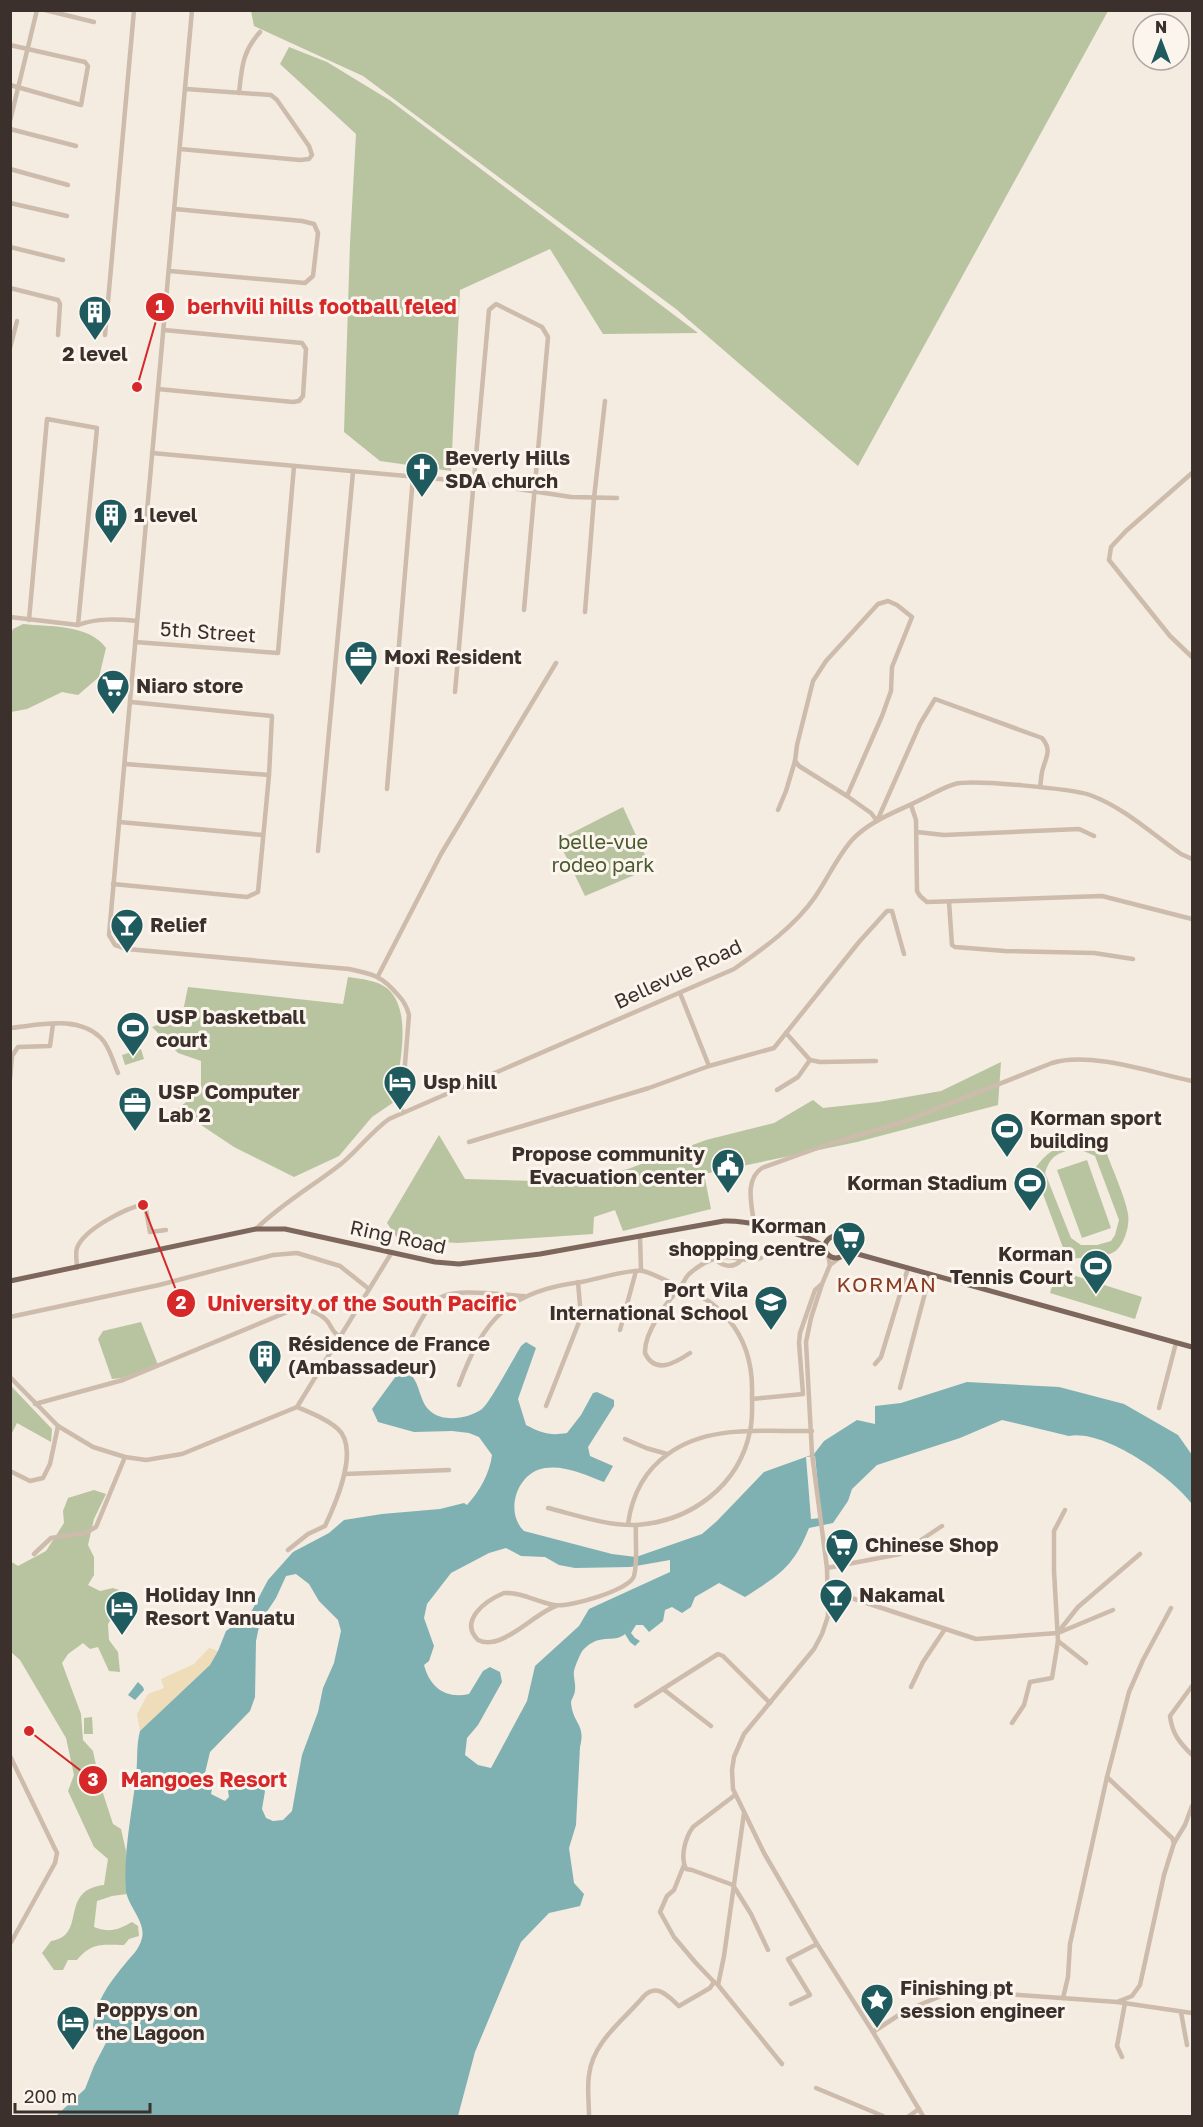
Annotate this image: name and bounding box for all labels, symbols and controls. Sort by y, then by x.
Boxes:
north arrow [1131,12,1191,72]
text: N [1155,17,1167,37]
callout: berhvili hills football feled [145,287,468,326]
text: berhvili hills football feled [187,293,457,319]
building icon: 2 level [77,294,113,341]
text: 1 [155,295,165,317]
place label: 2 level [62,341,128,365]
place label: Beverly Hills SDA church [445,445,570,492]
church icon: Beverly Hills SDA church [404,451,440,498]
building icon: 1 level [93,497,129,544]
place label: 1 level [134,502,198,526]
street label: 5th Street [159,616,257,646]
office icon: Moxi Resident [343,639,379,686]
place label: Moxi Resident [384,644,522,668]
supermarket icon: Niaro store [95,668,131,715]
place label: Niaro store [136,673,243,697]
park label: belle-vue rodeo park [551,829,655,876]
bar icon: Relief [109,907,145,954]
place label: Relief [150,912,207,936]
street label: Bellevue Road [610,933,745,1013]
place label: USP basketball court [156,1004,306,1051]
sports icon: USP basketball court [115,1010,151,1057]
hotel icon: Usp hill [382,1064,418,1111]
place label: Usp hill [423,1069,497,1093]
place label: USP Computer Lab 2 [158,1079,300,1126]
office icon: USP Computer Lab 2 [117,1085,153,1132]
place label: Korman sport building [1030,1105,1162,1152]
sports icon: Korman sport building [989,1111,1025,1158]
place label: Propose community Evacuation center [512,1141,705,1188]
public building icon: Propose community Evacuation center [710,1147,746,1194]
sports icon: Korman Stadium [1012,1165,1048,1212]
place label: Korman Stadium [847,1170,1007,1194]
place label: Korman shopping centre [669,1213,826,1260]
street label: Ring Road [348,1214,448,1258]
supermarket icon: Korman shopping centre [831,1220,867,1267]
place label: Korman Tennis Court [950,1241,1073,1288]
sports icon: Korman Tennis Court [1078,1248,1114,1295]
district label: KORMAN [837,1271,937,1297]
place label: Port Vila International School [549,1277,748,1324]
callout: University of the South Pacific [166,1284,529,1323]
school or university icon: Port Vila International School [753,1284,789,1331]
text: University of the South Pacific [207,1290,517,1316]
text: 2 [176,1291,187,1313]
place label: Résidence de France (Ambassadeur) [288,1331,490,1378]
building icon: Résidence de France (Ambassadeur) [247,1338,283,1385]
supermarket icon: Chinese Shop [824,1527,860,1574]
place label: Chinese Shop [865,1532,998,1556]
bar icon: Nakamal [818,1577,854,1624]
place label: Holiday Inn Resort Vanuatu [145,1582,295,1629]
place label: Nakamal [859,1582,945,1606]
hotel icon: Holiday Inn Resort Vanuatu [104,1589,140,1636]
callout: Mangoes Resort [78,1760,299,1799]
text: Mangoes Resort [121,1766,287,1792]
text: 3 [88,1768,99,1790]
place label: Finishing pt session engineer [900,1975,1065,2022]
place icon: Finishing pt session engineer [859,1982,895,2029]
place label: Poppys on the Lagoon [96,1997,205,2044]
hotel icon: Poppys on the Lagoon [55,2004,91,2051]
scale bar [15,2076,150,2114]
text: 200 m [24,2085,77,2107]

